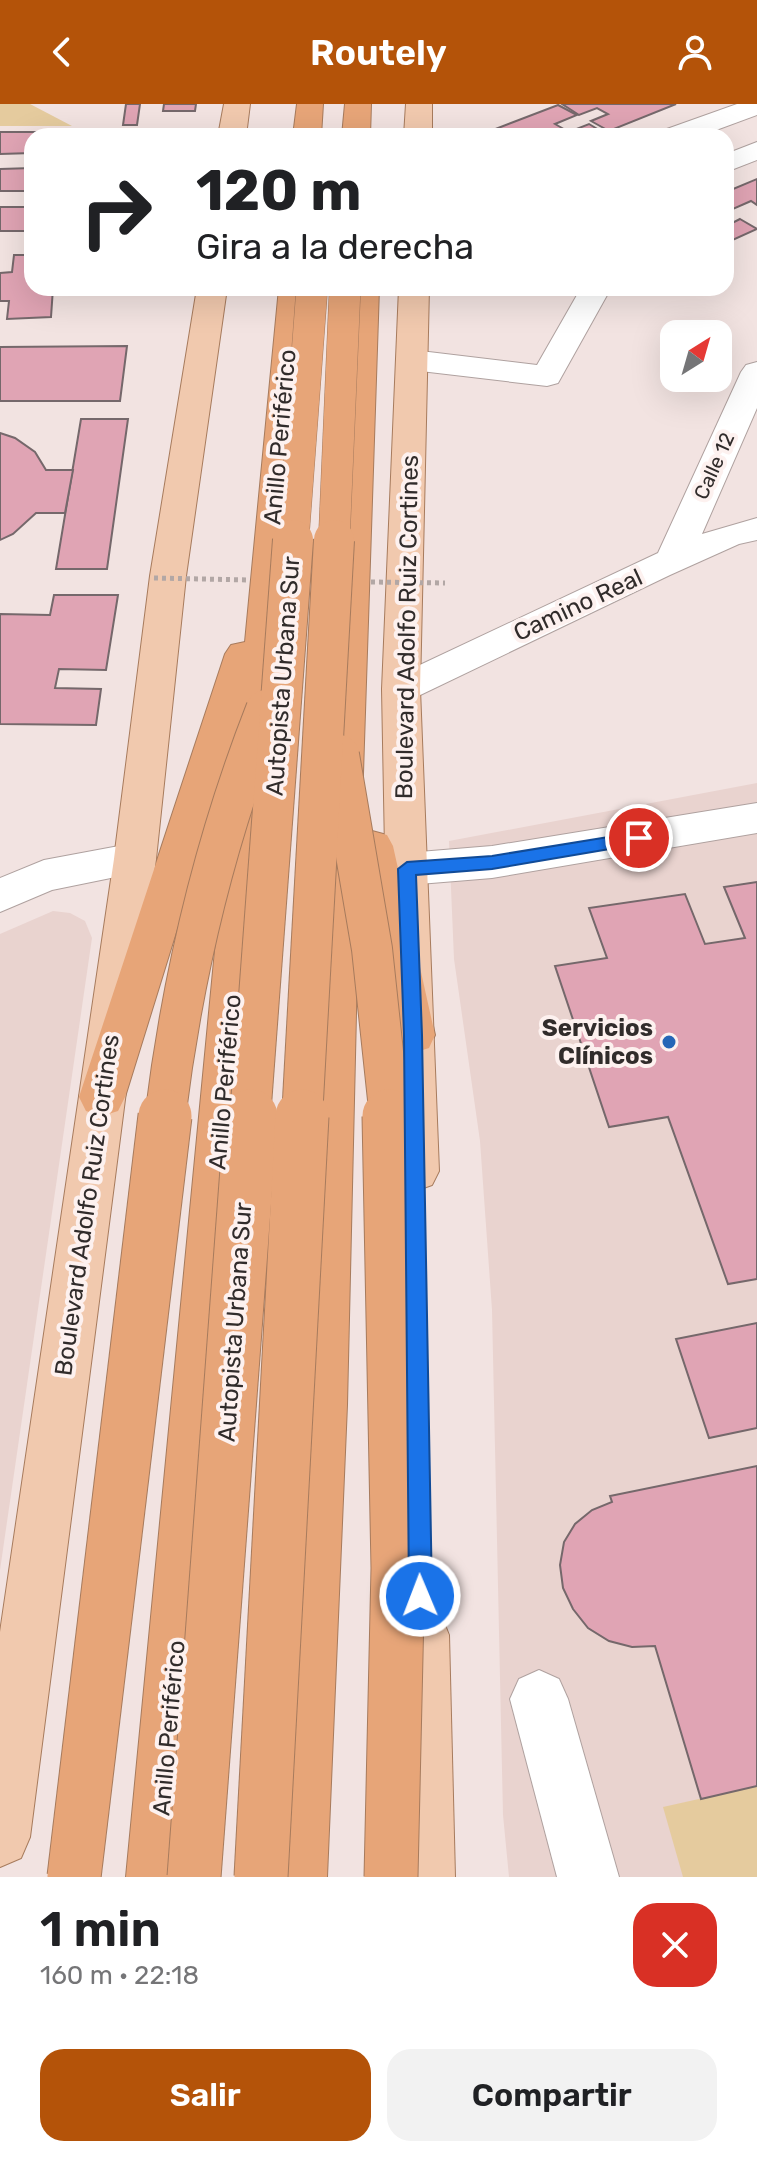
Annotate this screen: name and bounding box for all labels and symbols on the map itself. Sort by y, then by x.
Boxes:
north arrow [660,320,732,392]
street label: Anillo Periférico [258,348,302,526]
street label: Calle 12 [689,429,739,503]
street label: Boulevard Adolfo Ruiz Cortines [390,455,424,799]
street label: Autopista Urbana Sur [261,555,305,797]
street label: Camino Real [509,563,647,647]
pin [605,804,673,872]
street label: Anillo Periférico [203,993,247,1171]
place label: Servicios Clínicos [542,1014,653,1070]
street label: Boulevard Adolfo Ruiz Cortines [49,1033,125,1377]
marker: Servicios Clínicos [660,1033,678,1051]
street label: Autopista Urbana Sur [213,1201,257,1443]
position arrow [378,1554,462,1638]
street label: Anillo Periférico [147,1639,191,1817]

